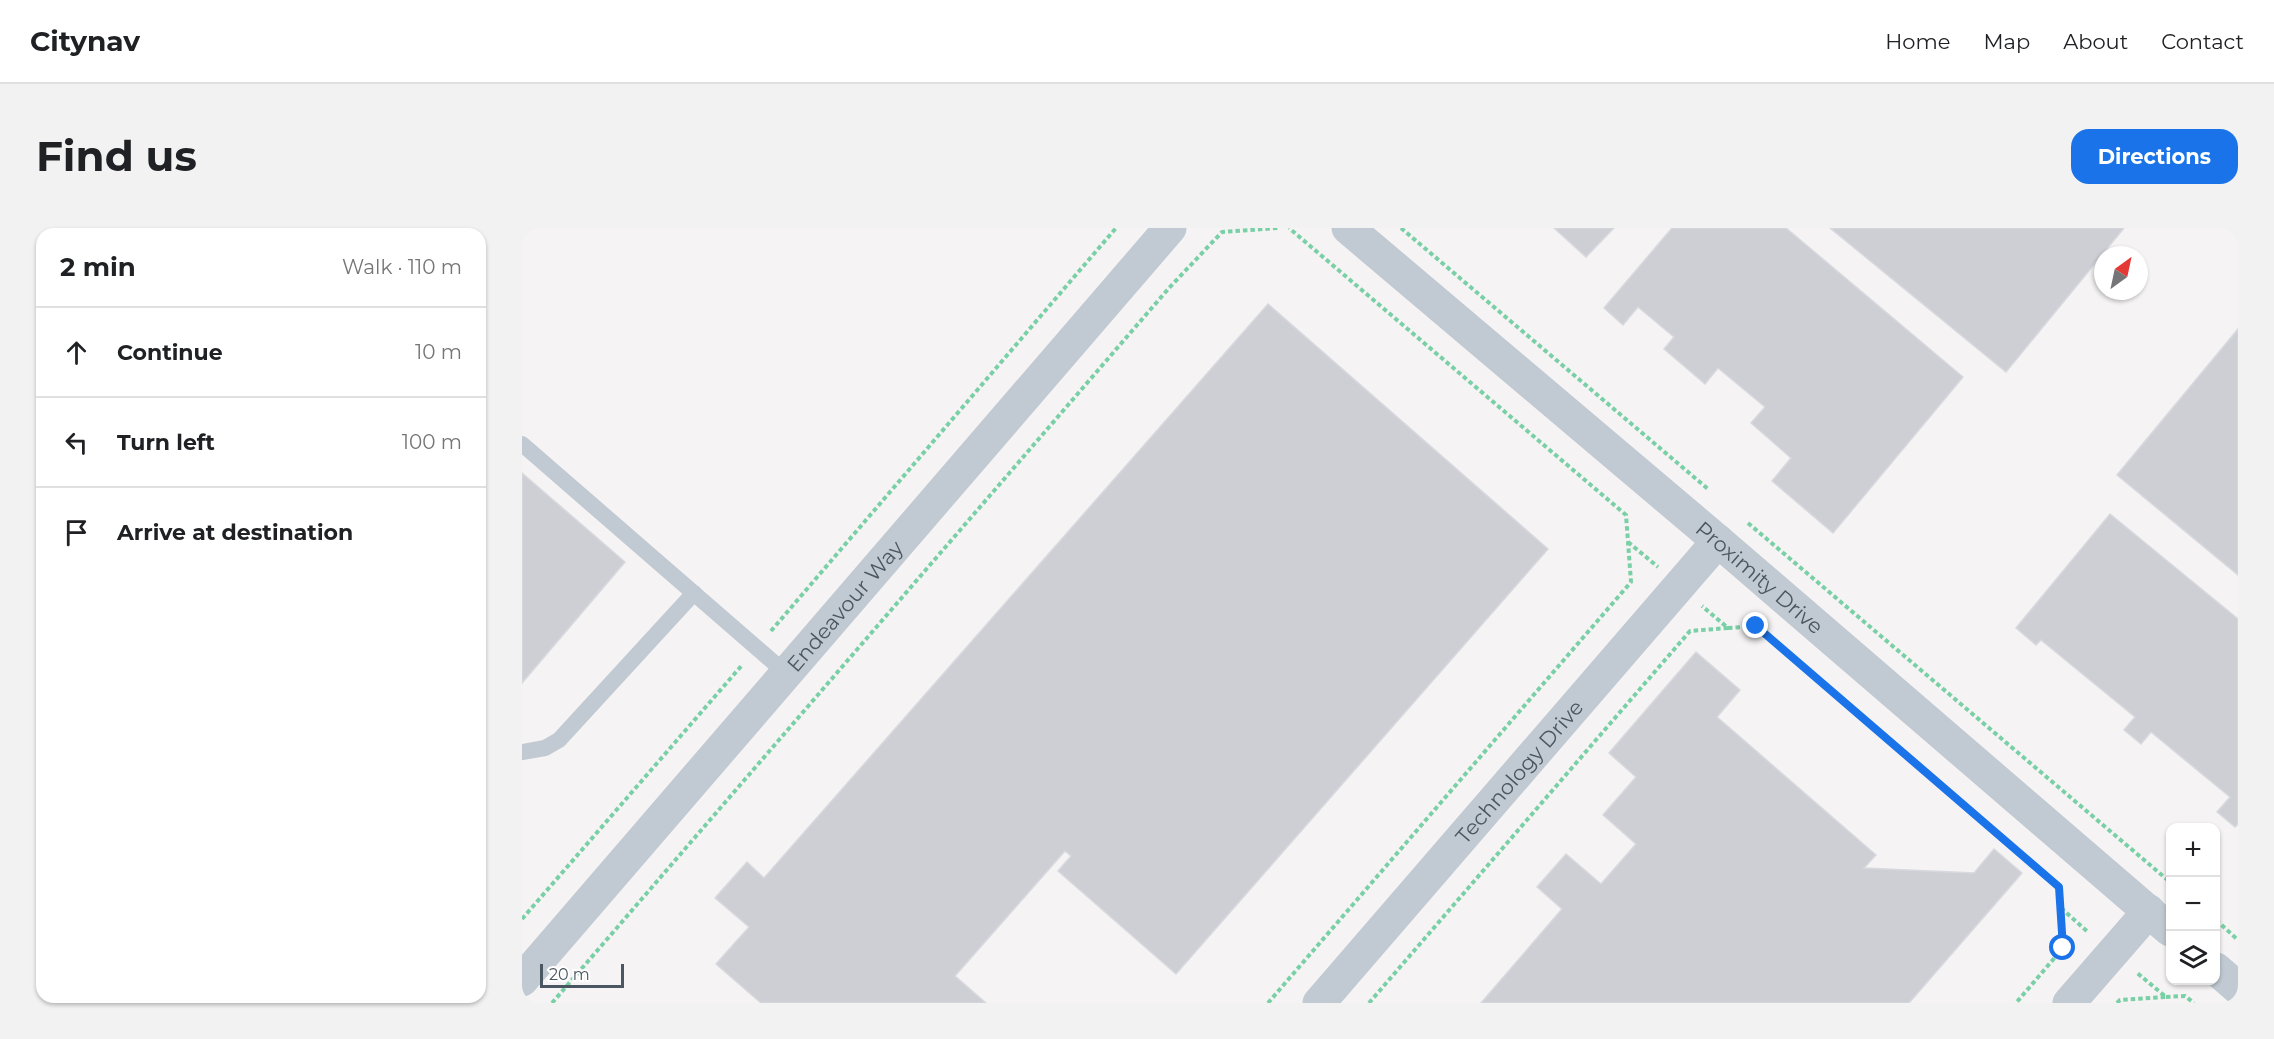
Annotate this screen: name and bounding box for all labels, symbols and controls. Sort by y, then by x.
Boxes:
text: Citynav [30,24,140,58]
text: Home [1885,29,1950,54]
text: Map [1983,29,2030,54]
text: About [2063,29,2128,54]
text: Contact [2161,29,2244,54]
button: Directions [2071,129,2238,184]
text: Find us [36,130,197,182]
north arrow [2094,246,2148,300]
text: 2 min [60,251,136,283]
text: Walk · 110 m [342,255,462,279]
icon: ahead [60,336,93,369]
text: Continue [117,339,223,366]
text: 10 m [415,340,462,364]
icon: left [60,426,93,459]
text: Turn left [117,429,215,456]
text: 100 m [402,430,462,454]
icon: arrive [60,516,93,549]
street label: Proximity Drive [1691,516,1829,639]
text: Arrive at destination [117,519,353,546]
street label: Endeavour Way [781,535,908,676]
route end [1742,612,1768,638]
street label: Technology Drive [1450,694,1588,848]
map controls [2166,823,2220,985]
button: + [2166,823,2220,877]
button: − [2166,877,2220,931]
button: layers [2166,931,2220,985]
route start [2049,934,2075,960]
scale bar [540,961,624,988]
text: 20 m [549,965,590,984]

